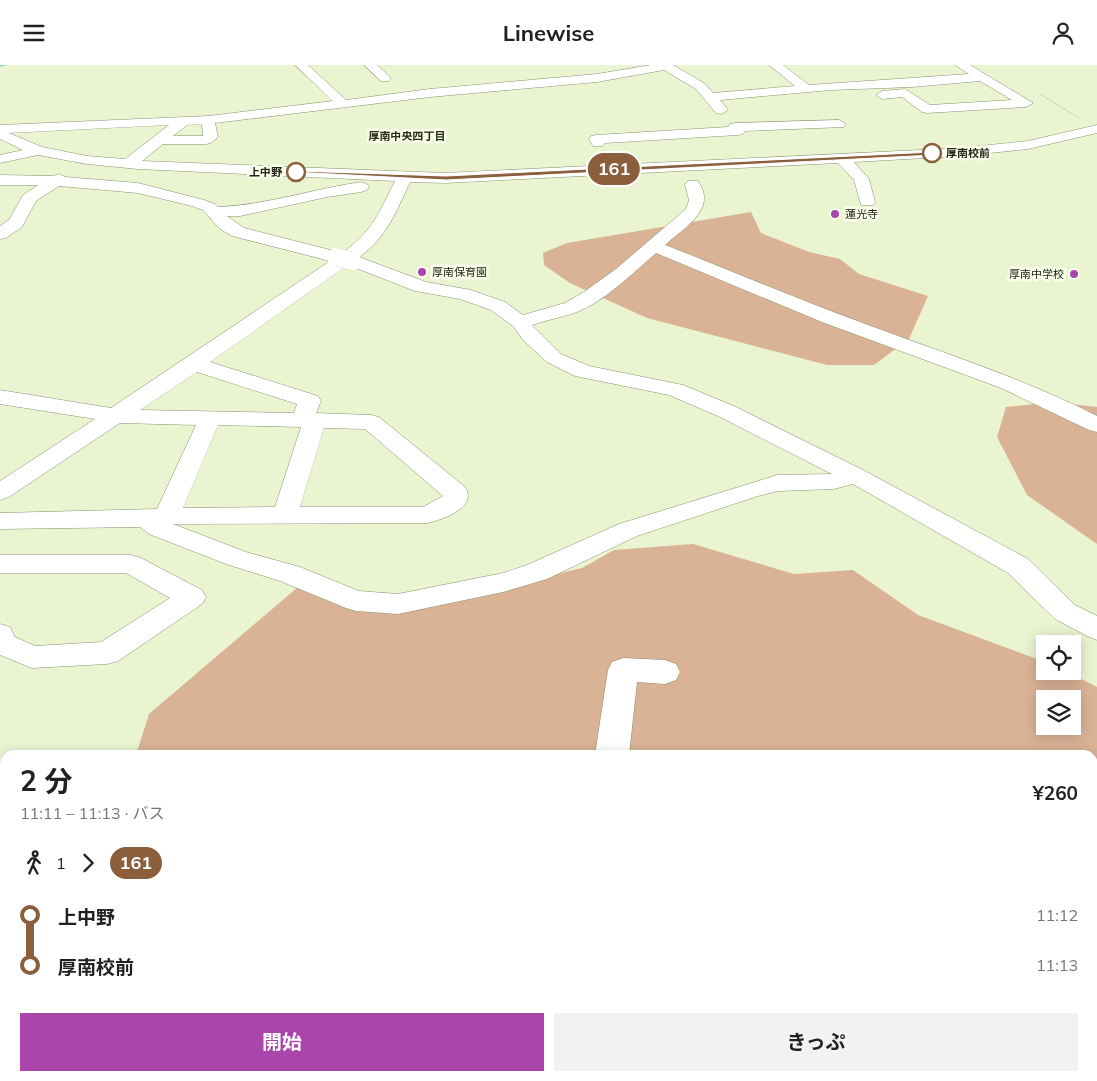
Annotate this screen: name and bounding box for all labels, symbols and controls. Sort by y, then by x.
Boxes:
icon: menu [20,19,48,47]
text: Linewise [503,19,594,47]
icon: person [1049,19,1077,47]
district label: 厚南中央四丁目 [369,129,446,143]
marker: 厚南校前 [922,143,942,163]
place label: 厚南校前 [946,146,990,160]
line badge: 161 [585,153,643,185]
text: 161 [598,157,630,180]
marker: 上中野 [286,162,306,182]
place label: 上中野 [249,165,283,179]
place label: 蓮光寺 [845,207,878,221]
marker: 蓮光寺 [829,208,841,220]
place label: 厚南保育園 [432,265,487,279]
marker: 厚南保育園 [416,266,428,278]
place label: 厚南中学校 [1009,267,1064,281]
marker: 厚南中学校 [1068,268,1080,280]
map controls [1036,635,1081,735]
button: locate [1036,635,1081,680]
button: layers [1036,690,1081,735]
text: 2 分 [20,763,72,798]
text: ¥260 [1032,781,1078,805]
text: 11:11 – 11:13 · バス [20,803,165,823]
icon: walk [20,849,48,877]
icon: forward [74,849,102,877]
text: 161 [120,851,152,874]
text: 1 [56,853,66,873]
text: 上中野 [58,905,115,929]
text: 11:12 [1036,905,1078,925]
text: 厚南校前 [58,955,134,979]
text: 11:13 [1036,955,1078,975]
button: 開始 [20,1013,544,1071]
button: きっぷ [554,1013,1078,1071]

